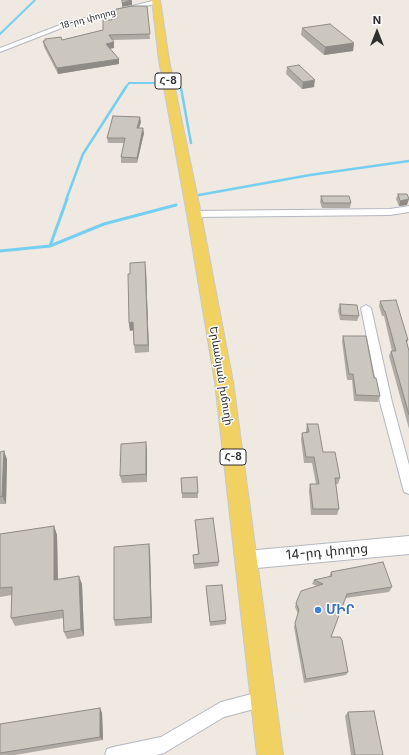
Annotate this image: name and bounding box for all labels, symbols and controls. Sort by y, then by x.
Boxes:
street label: 18-րդ փողոց [59,6,117,32]
north arrow [357,12,397,52]
text: N [373,13,381,27]
road number: Հ-8 [155,73,181,89]
street label: Երևանյան խճուղի [207,325,235,427]
road number: Հ-8 [220,449,246,465]
street label: 14-րդ փողոց [285,541,369,563]
place label: ՄԻՐ [326,602,355,618]
marker: ՄԻՐ [313,605,323,615]

